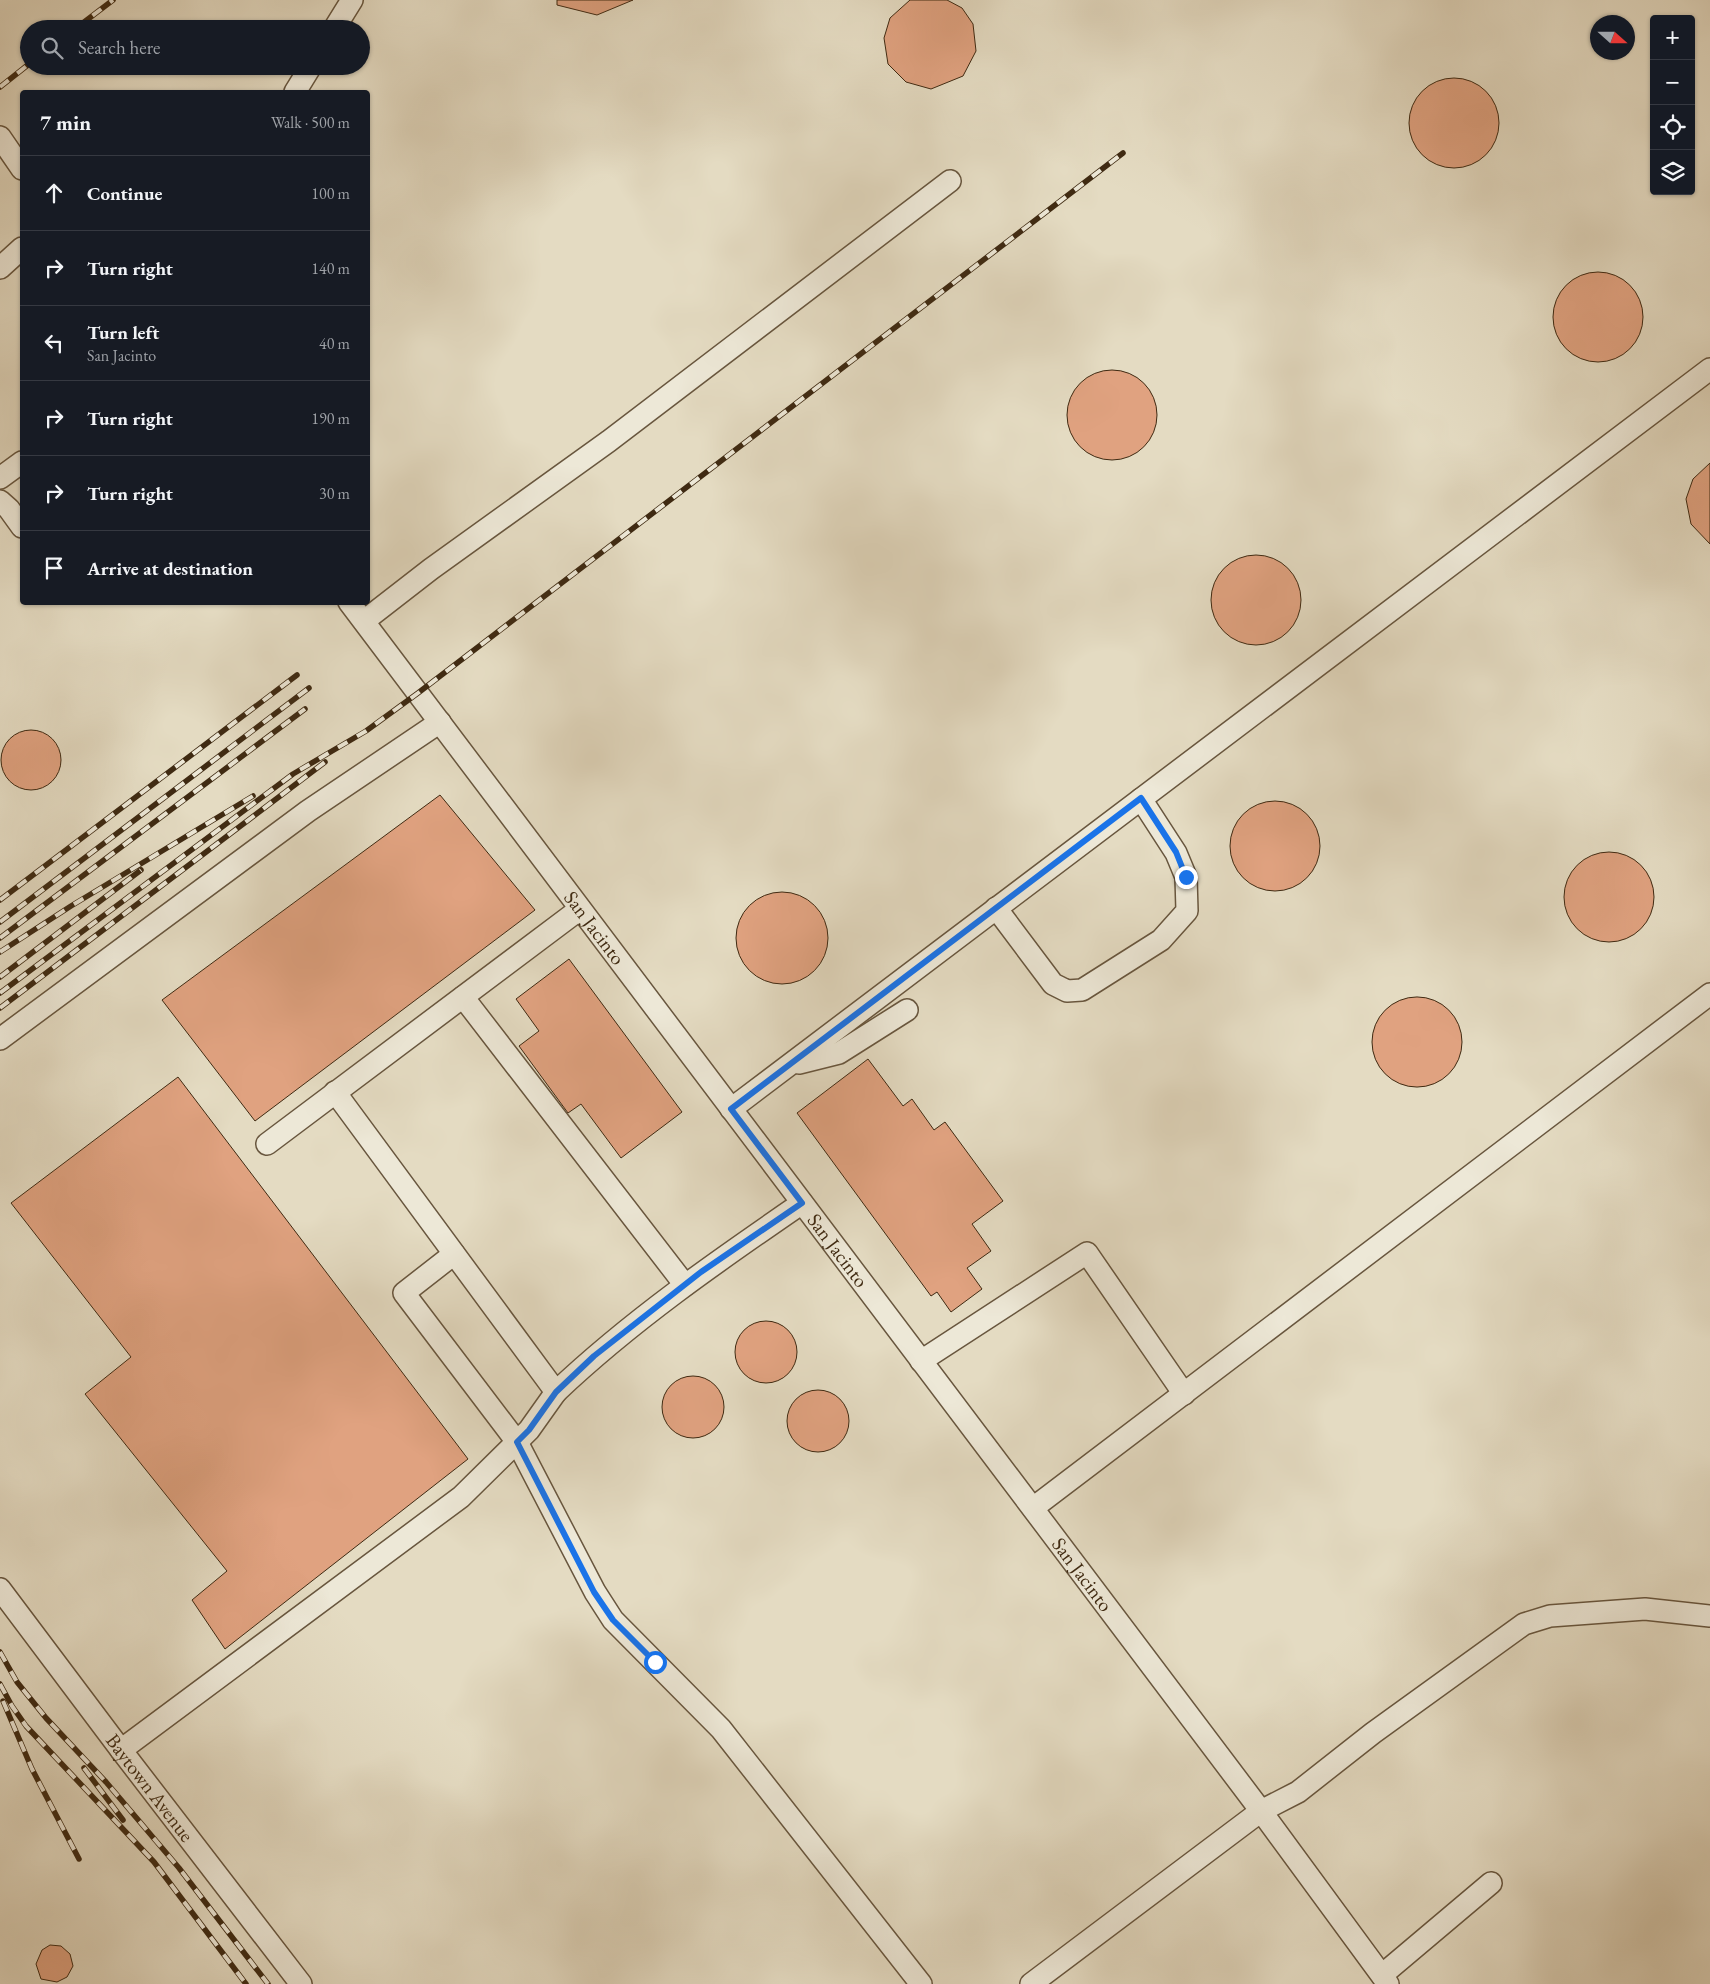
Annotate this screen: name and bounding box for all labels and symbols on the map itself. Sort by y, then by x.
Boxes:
north arrow [1590,15,1635,60]
route end [1175,866,1198,889]
street label: San Jacinto [558,885,631,970]
street label: San Jacinto [802,1208,874,1293]
street label: San Jacinto [1046,1532,1119,1617]
route start [644,1651,667,1674]
street label: Baytown Avenue [100,1728,200,1847]

